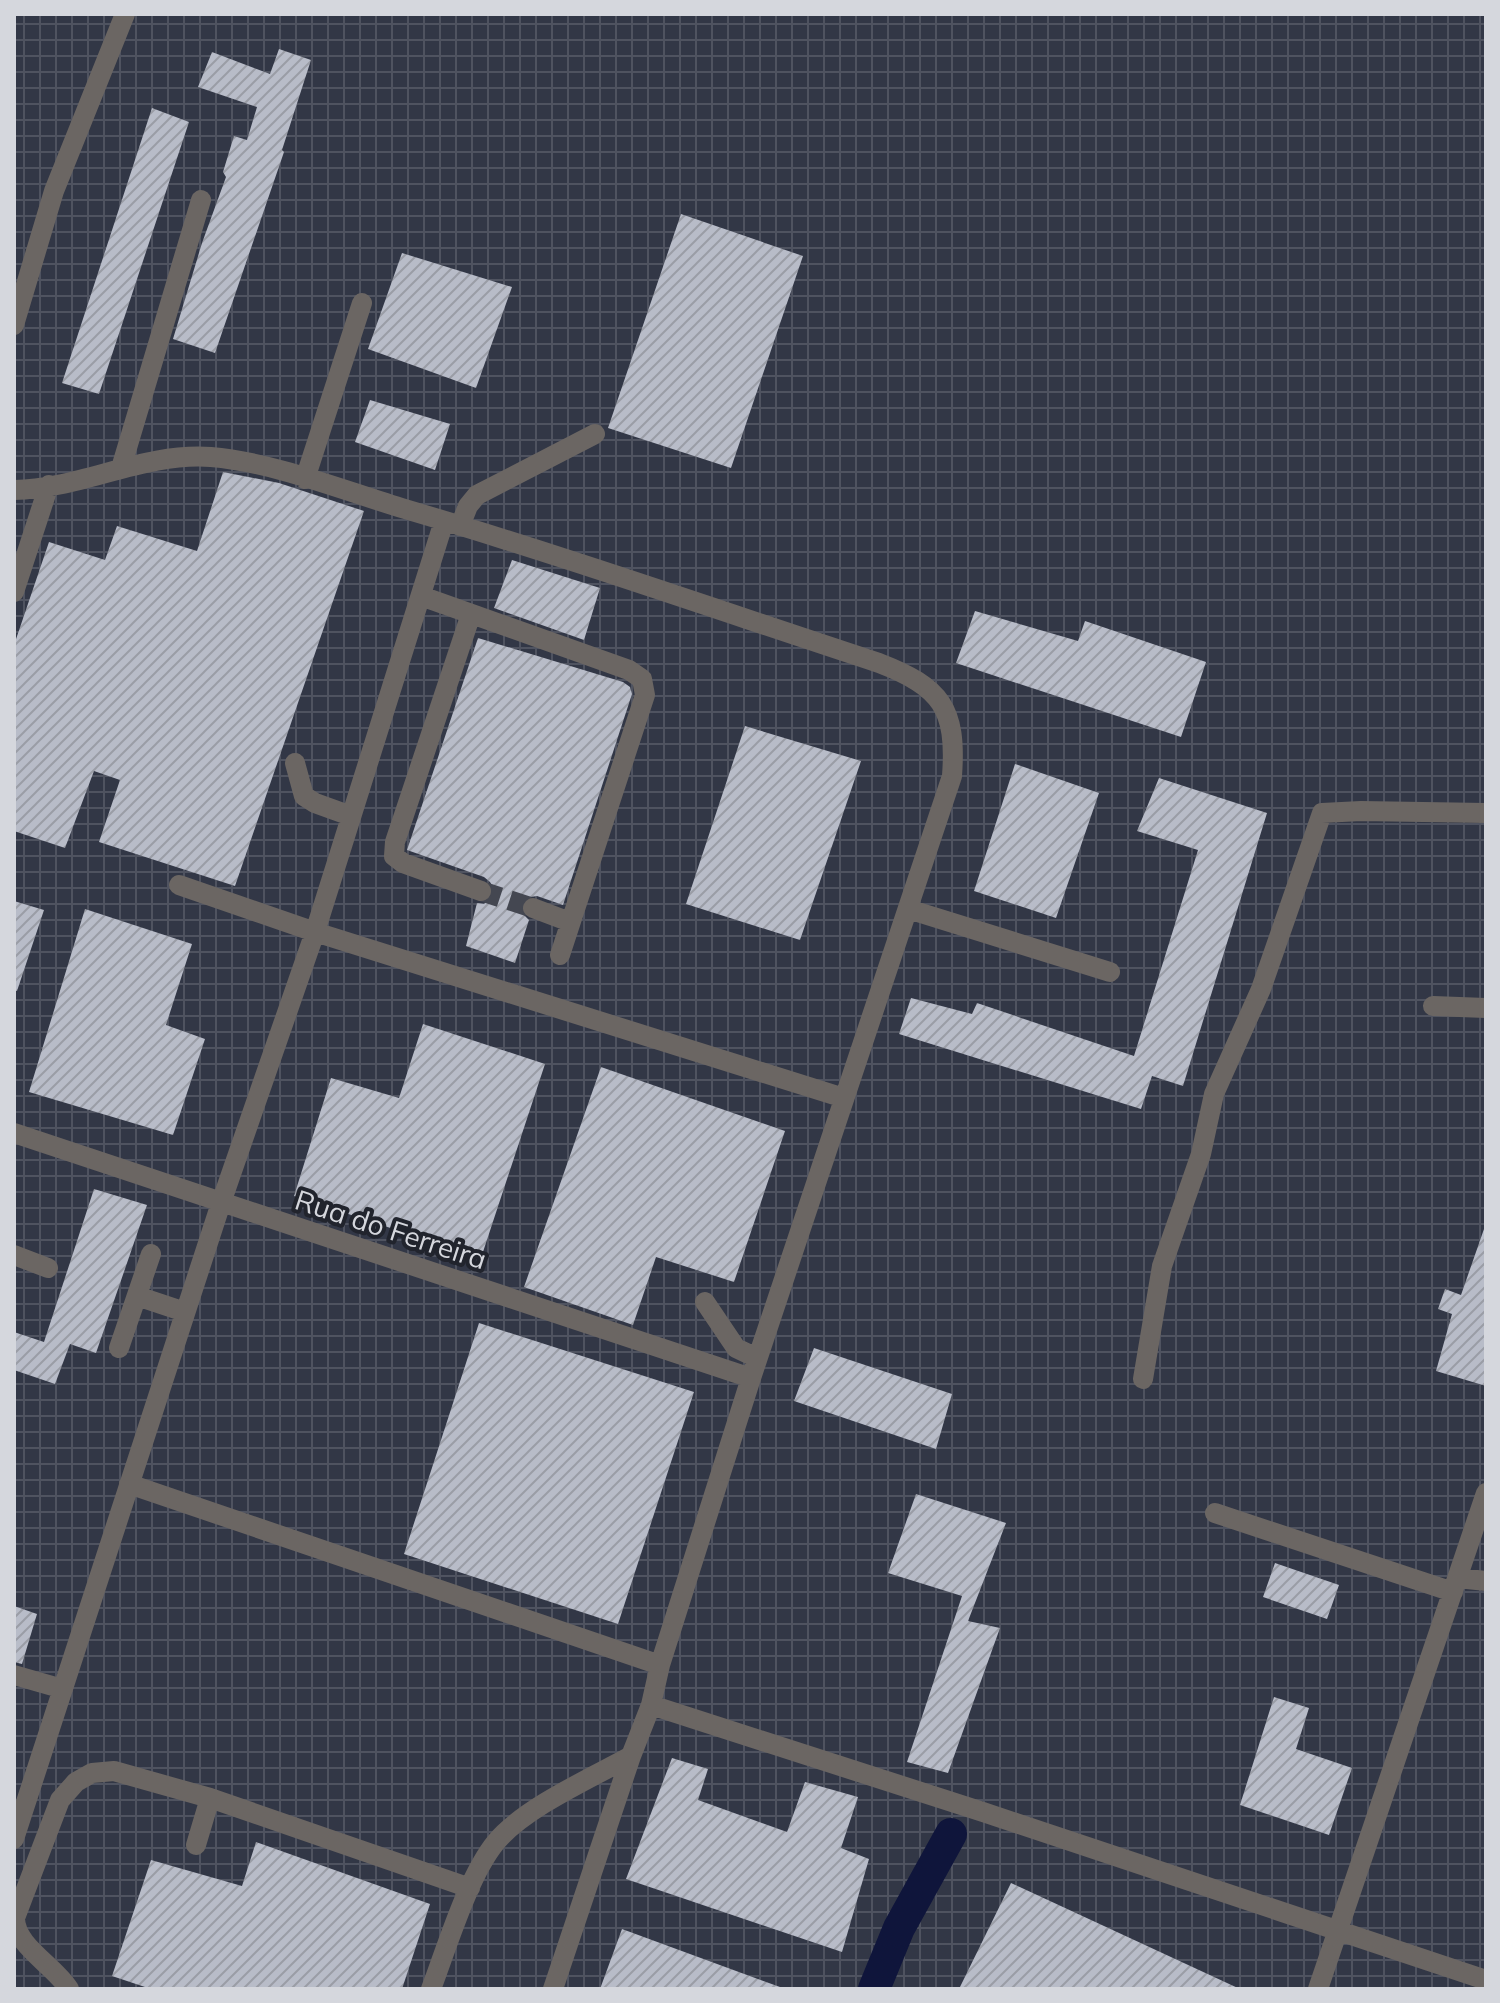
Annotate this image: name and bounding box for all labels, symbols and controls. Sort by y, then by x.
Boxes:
street label: Rua do Ferreira [291,1182,491,1276]

